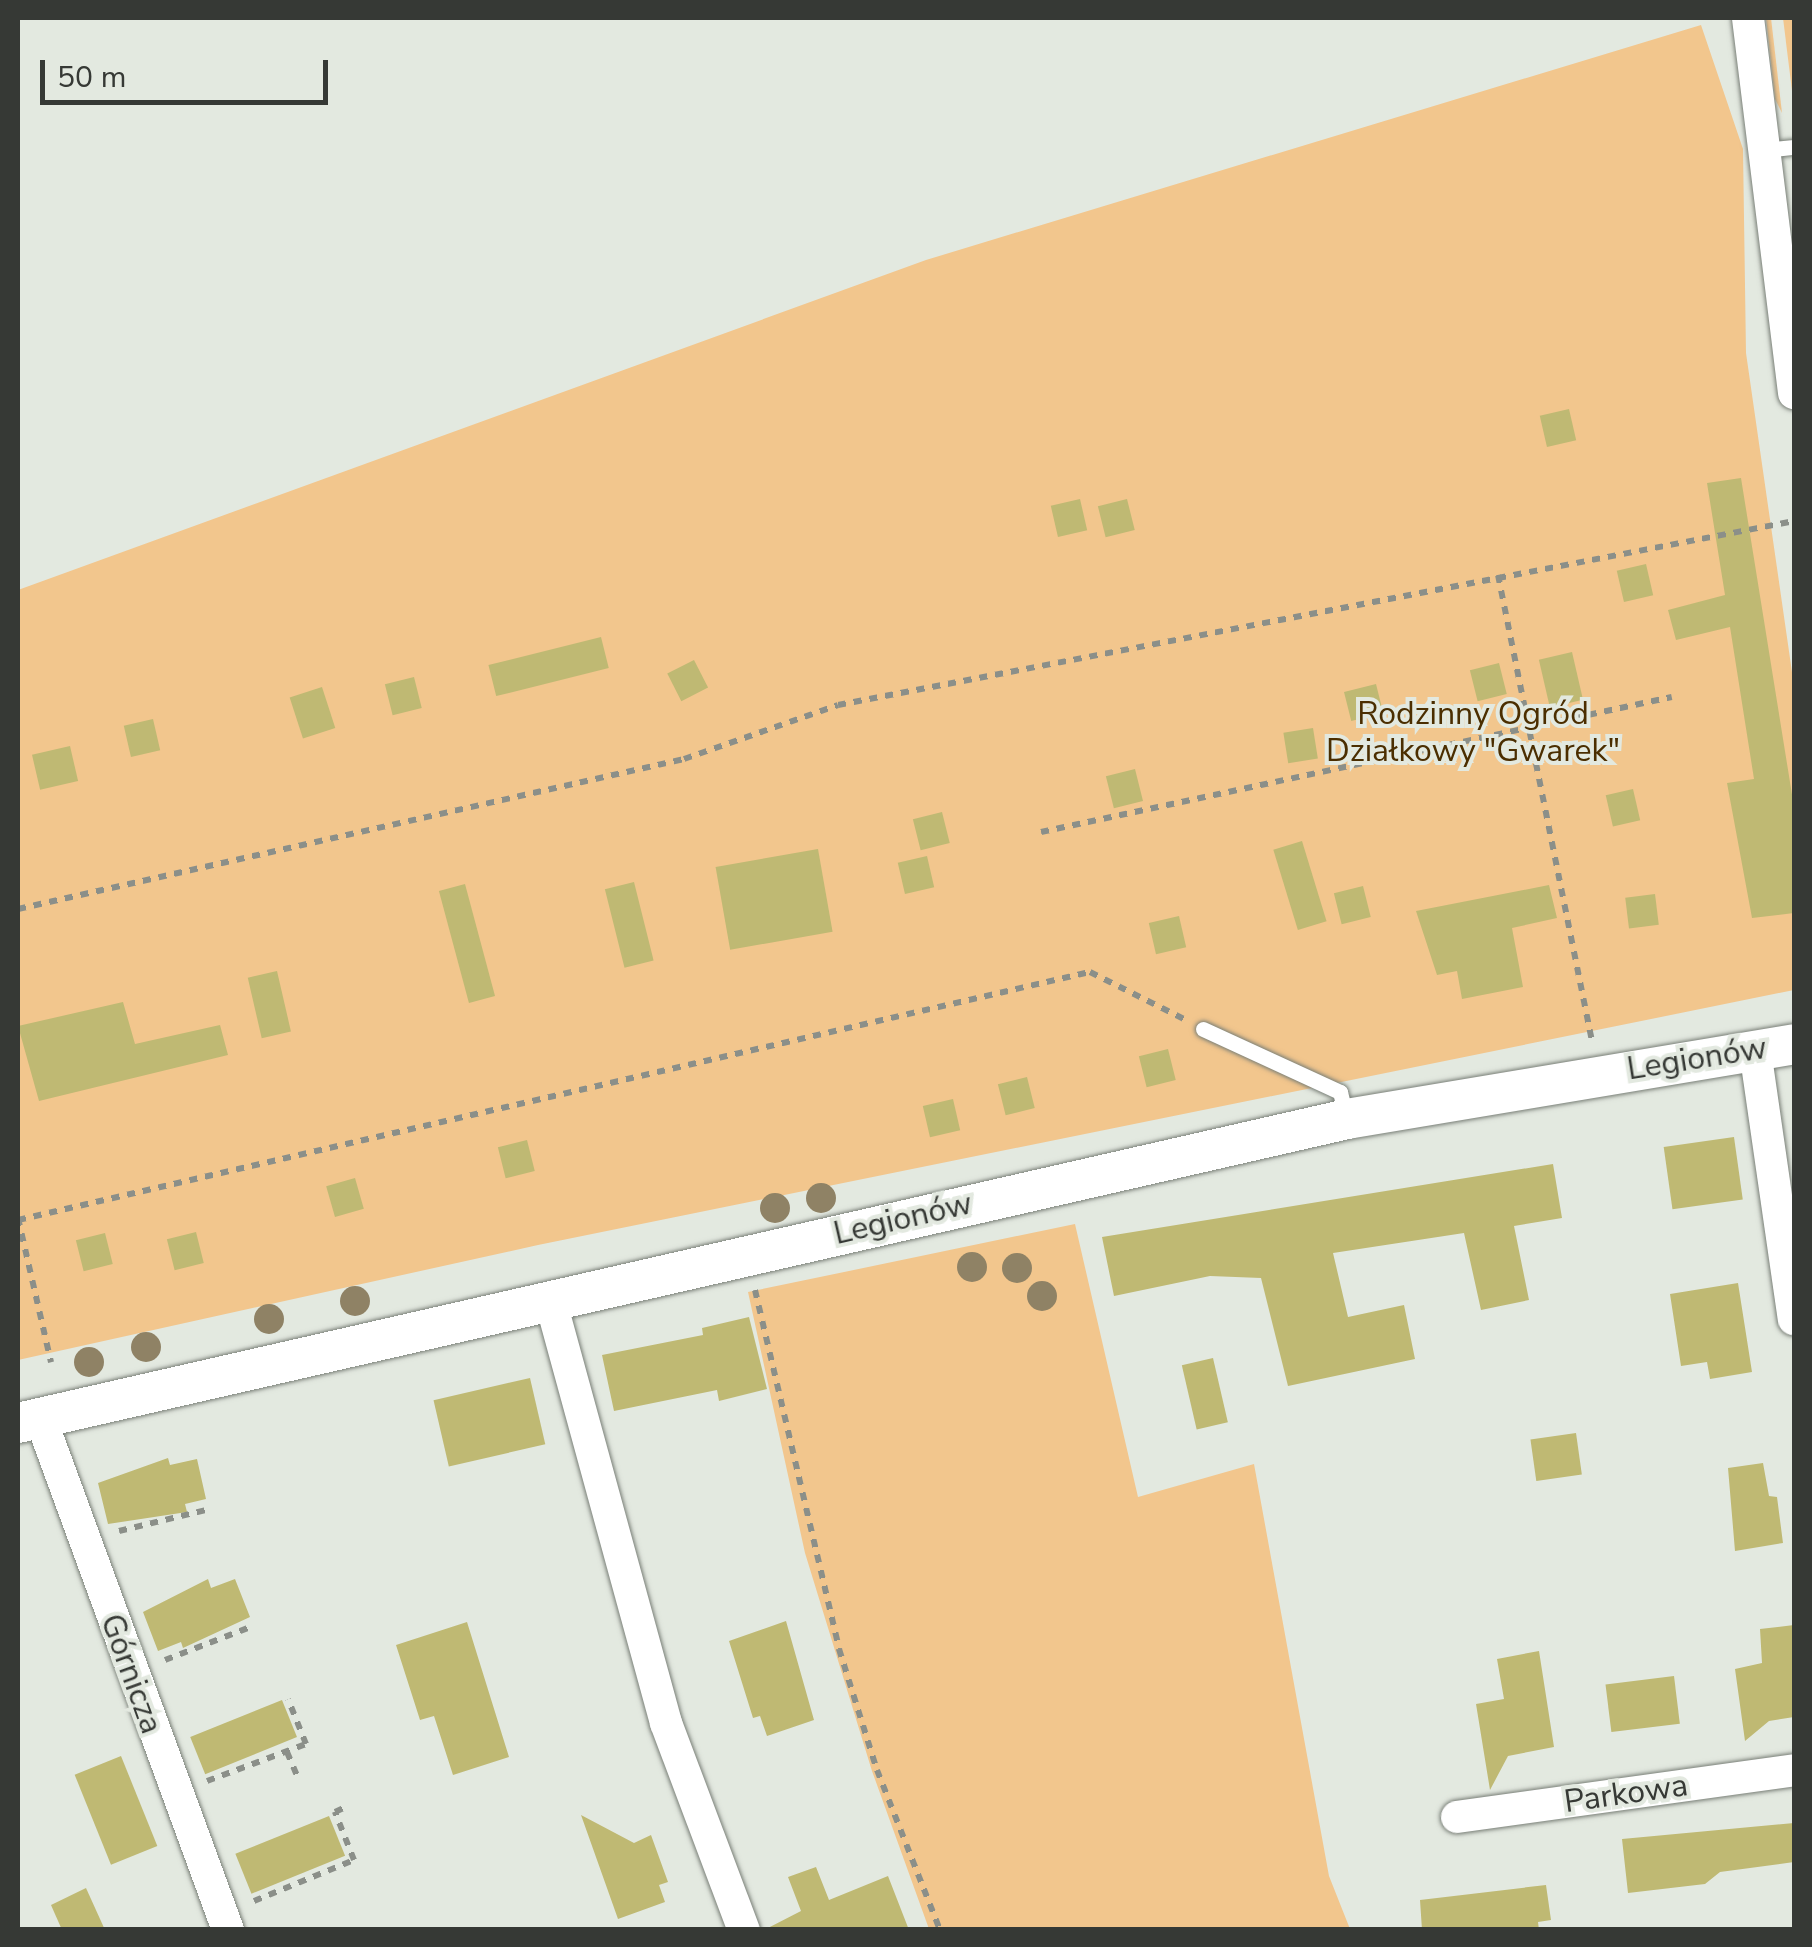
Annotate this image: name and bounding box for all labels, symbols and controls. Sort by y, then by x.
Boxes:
scale bar [45,40,332,102]
text: 50 m [57,57,126,98]
park label: Rodzinny Ogród Działkowy "Gwarek" [1326,696,1620,771]
street label: Legionów [1624,1029,1770,1089]
street label: Legionów [830,1184,976,1254]
street label: Górnicza [92,1609,170,1739]
street label: Parkowa [1562,1766,1690,1822]

